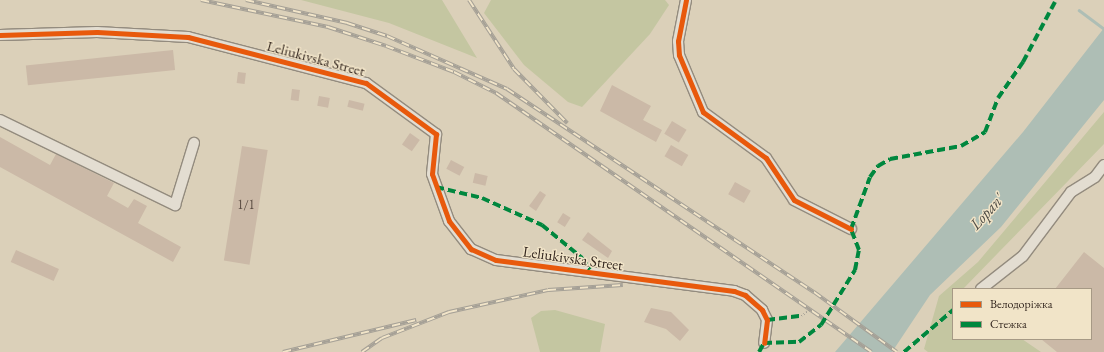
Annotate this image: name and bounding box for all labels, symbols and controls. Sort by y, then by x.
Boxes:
street label: Leliukivska Street [265,36,367,80]
water label: Lopan' [966,190,1008,234]
house number: 1/1 [237,197,255,213]
street label: Leliukivska Street [522,242,624,274]
legend [952,288,1092,340]
text: Велодоріжка [990,296,1052,312]
text: Стежка [990,316,1027,332]

